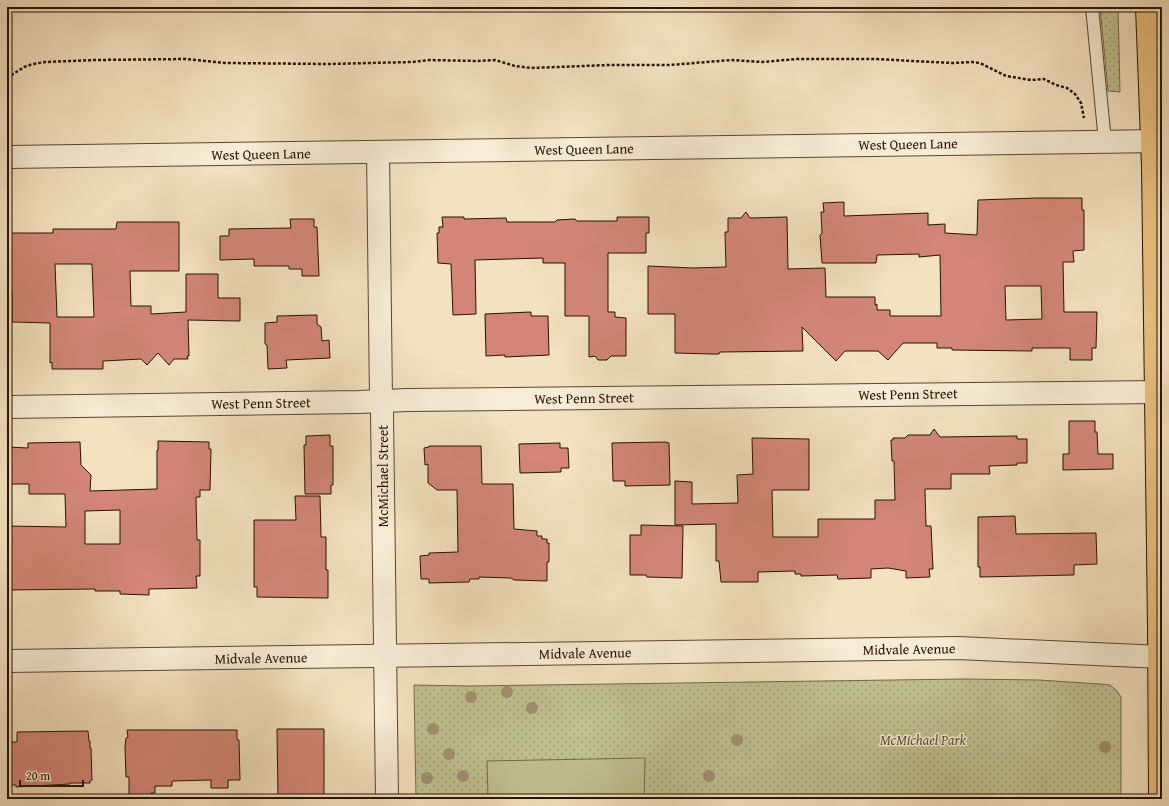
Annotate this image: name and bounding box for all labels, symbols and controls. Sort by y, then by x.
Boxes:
street label: West Queen Lane [858,133,958,155]
street label: West Queen Lane [534,138,634,160]
street label: West Queen Lane [211,143,311,165]
street label: West Penn Street [858,383,958,405]
street label: West Penn Street [534,387,634,409]
street label: West Penn Street [211,392,311,414]
street label: McMichael Street [373,425,393,527]
street label: Midvale Avenue [862,638,956,660]
street label: Midvale Avenue [538,642,632,664]
street label: Midvale Avenue [214,647,308,669]
park label: McMichael Park [880,730,967,750]
scale bar [20,762,83,788]
text: 20 m [26,767,50,784]

